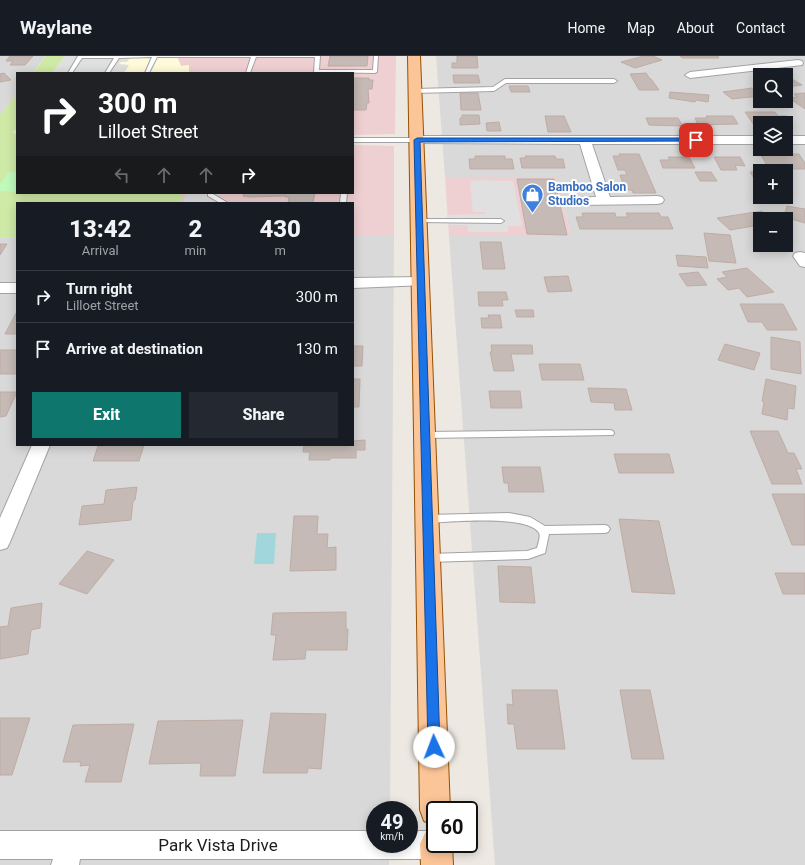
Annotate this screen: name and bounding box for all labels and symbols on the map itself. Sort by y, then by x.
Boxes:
pin [679,123,713,157]
place label: Bamboo Salon Studios [548,180,627,208]
shop icon: Bamboo Salon Studios [520,181,546,214]
position arrow [413,726,455,768]
speed limit sign: 60 [426,801,478,853]
street label: Park Vista Drive [158,835,278,855]

